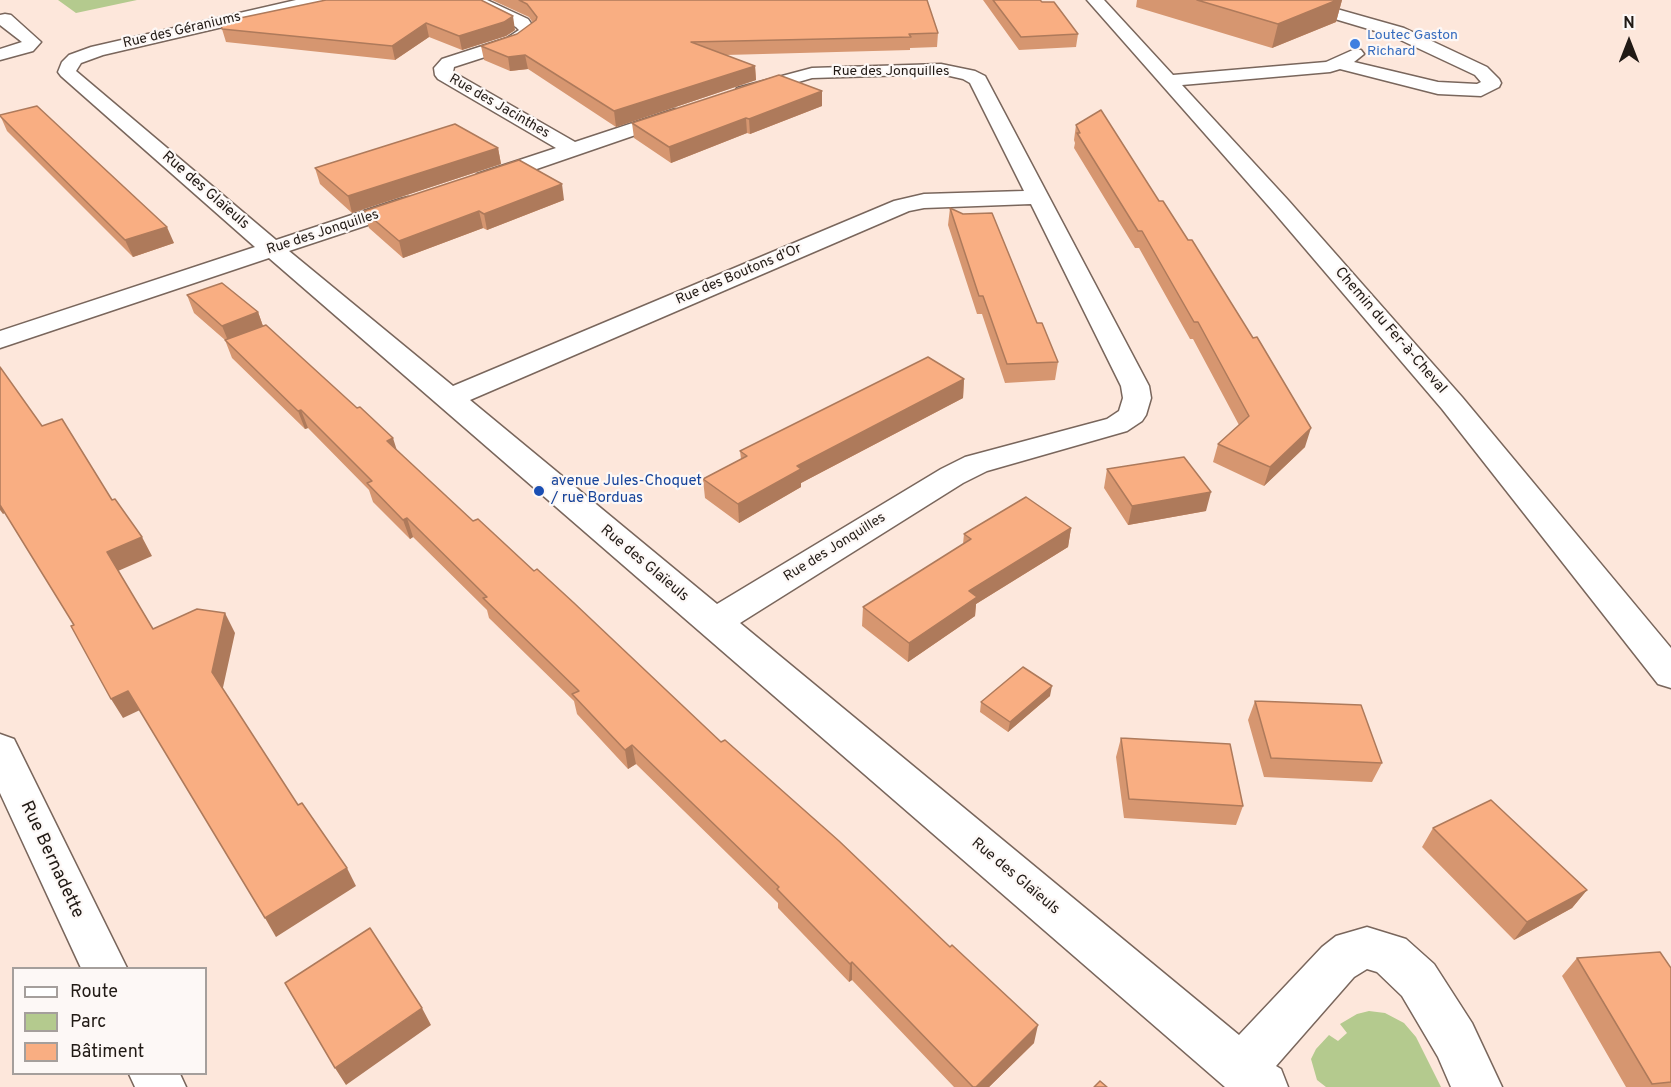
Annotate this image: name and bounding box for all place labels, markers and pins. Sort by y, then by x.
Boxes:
place label: Loutec Gaston Richard [1367,28,1458,60]
marker: Loutec Gaston Richard [1348,37,1362,51]
place label: avenue Jules-Choquet / rue Borduas [551,473,702,508]
marker: avenue Jules-Choquet / rue Borduas [532,484,546,498]

